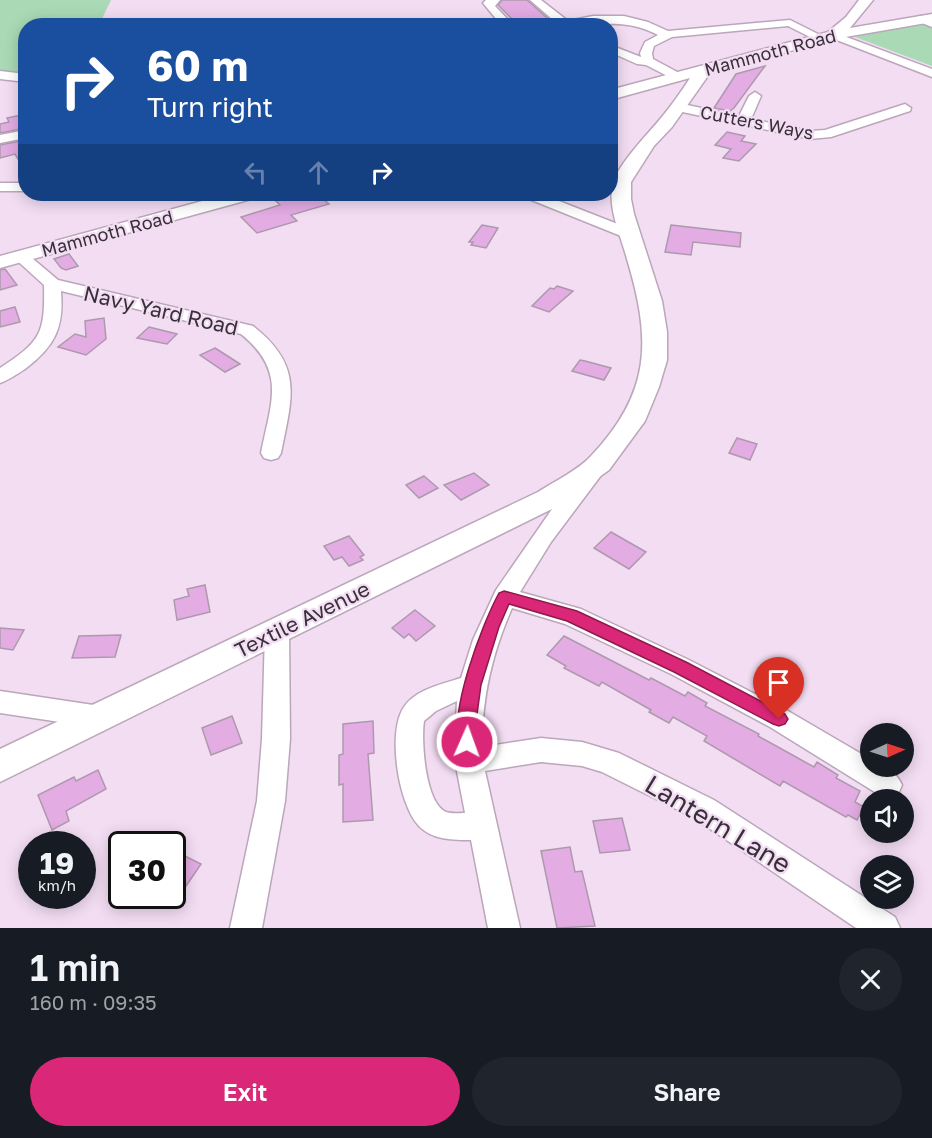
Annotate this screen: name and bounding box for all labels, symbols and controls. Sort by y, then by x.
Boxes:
street label: Mammoth Road [702,24,838,80]
text: 60 m [147,40,248,90]
icon: right [48,42,126,120]
text: Turn right [147,91,273,123]
street label: Cutters Ways [699,100,815,144]
icon: left [239,156,272,189]
icon: ahead [302,156,335,189]
icon: right [365,156,398,189]
street label: Mammoth Road [39,205,175,261]
street label: Navy Yard Road [81,280,241,340]
street label: Textile Avenue [230,575,374,663]
pin [753,657,804,719]
icon: arrive [762,666,795,699]
position arrow [435,710,499,774]
north arrow [860,723,914,777]
map controls [860,723,914,909]
street label: Lantern Lane [640,768,796,880]
button: sound [860,789,914,843]
speed limit sign: 30 [108,831,186,909]
text: 19 [40,845,74,881]
button: layers [860,855,914,909]
text: km/h [38,876,76,894]
text: 1 min [30,946,120,989]
button: close [839,948,902,1011]
text: 160 m · 09:35 [30,990,157,1014]
button: Exit [30,1057,460,1126]
button: Share [472,1057,902,1126]

